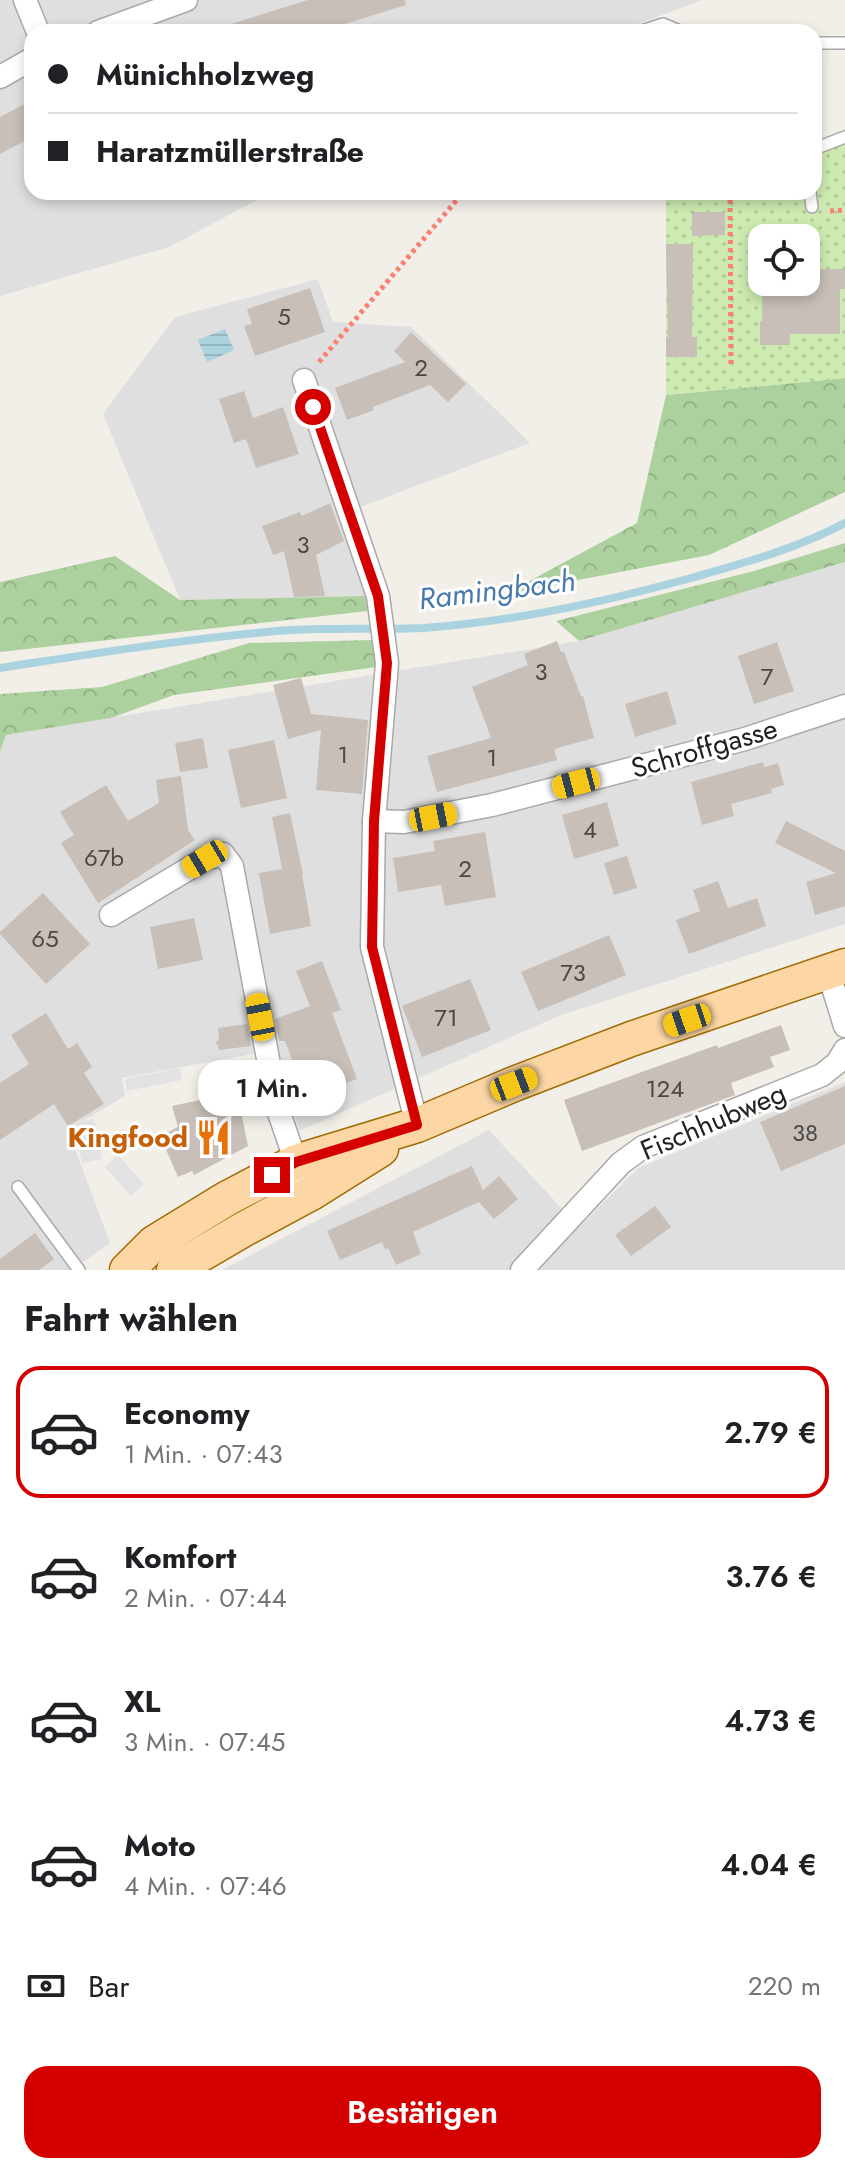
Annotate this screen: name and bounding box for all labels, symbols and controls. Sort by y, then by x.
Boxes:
text: Münichholzweg [96,53,314,96]
text: Haratzmüllerstraße [96,130,364,173]
map controls [748,224,820,296]
button: locate [748,224,820,296]
house number: 5 [277,299,291,334]
house number: 2 [414,350,428,385]
route start [295,389,331,425]
house number: 3 [296,527,310,562]
water label: Ramingbach [416,559,578,620]
house number: 3 [534,654,548,689]
house number: 7 [761,659,774,694]
street label: Schroffgasse [626,708,782,789]
house number: 1 [338,737,348,772]
house number: 1 [487,740,497,775]
car [550,765,602,801]
car [407,801,459,833]
house number: 4 [583,812,597,847]
car [178,836,232,882]
house number: 67b [84,840,124,875]
house number: 2 [458,851,472,886]
house number: 65 [31,921,59,956]
house number: 73 [560,955,586,990]
car [244,991,276,1043]
house number: 71 [434,1000,458,1035]
car [660,1001,714,1039]
callout: 1 Min. [198,1059,346,1115]
car [487,1064,541,1104]
text: 1 Min. [236,1069,308,1107]
house number: 124 [646,1071,684,1106]
street label: Fischhubweg [634,1072,792,1171]
house number: 38 [792,1115,818,1150]
place label: Kingfood [68,1117,188,1158]
restaurant icon: Kingfood [195,1118,233,1156]
route end [254,1157,290,1193]
text: Fahrt wählen [24,1292,238,1344]
text: Economy [124,1392,250,1435]
icon: car [28,1396,100,1468]
text: 2.79 € [724,1411,817,1454]
text: 1 Min. · 07:43 [124,1435,283,1473]
text: Komfort [124,1536,236,1579]
icon: car [28,1540,100,1612]
text: 3.76 € [726,1555,817,1598]
text: 2 Min. · 07:44 [124,1579,287,1617]
text: XL [124,1680,160,1723]
icon: car [28,1684,100,1756]
text: 4.73 € [724,1699,817,1742]
text: 3 Min. · 07:45 [124,1723,286,1761]
text: Moto [124,1824,196,1867]
icon: car [28,1828,100,1900]
text: 4.04 € [721,1843,817,1886]
text: 4 Min. · 07:46 [124,1867,287,1905]
icon: cash [24,1964,68,2008]
text: Bar [88,1965,129,2008]
text: 220 m [748,1967,821,2005]
button: Bestätigen [24,2066,821,2158]

